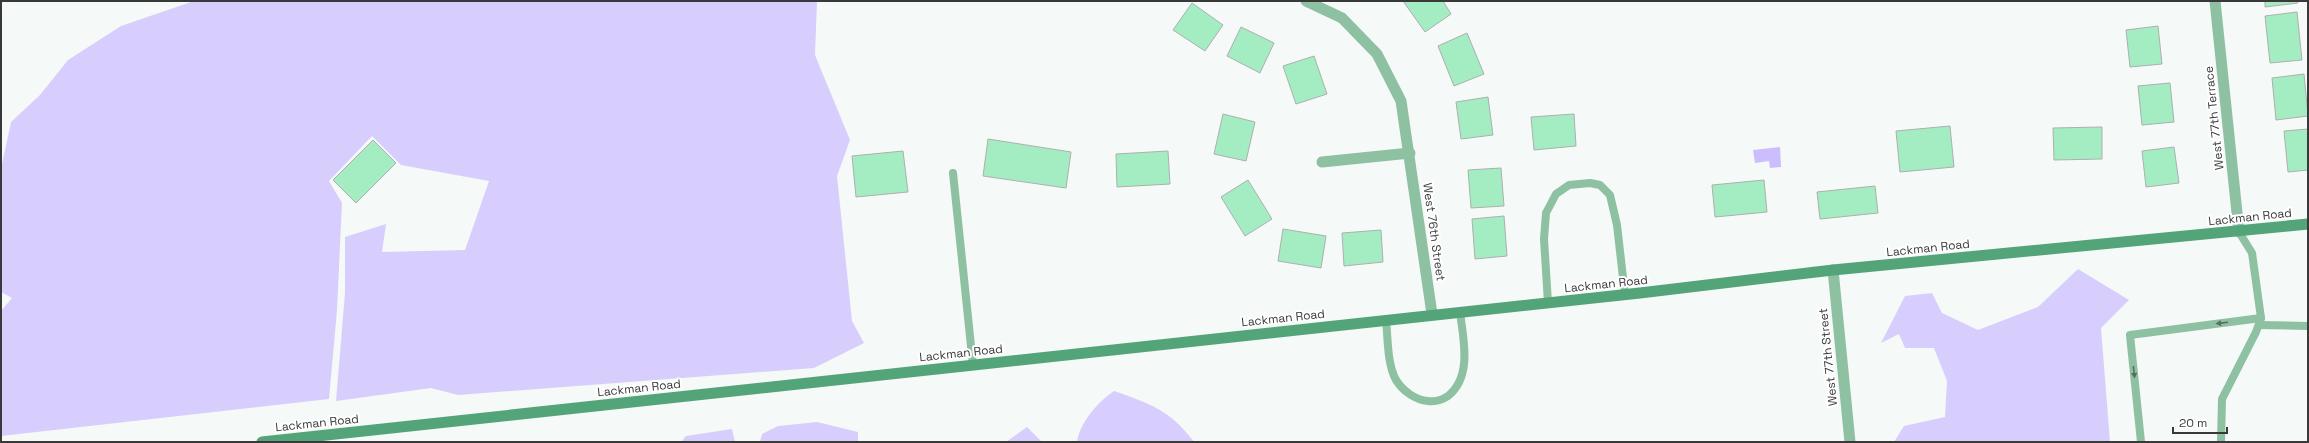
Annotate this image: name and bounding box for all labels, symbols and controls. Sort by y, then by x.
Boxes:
street label: West 77th Terrace [2201,65,2227,171]
street label: West 76th Street [1419,182,1449,282]
street label: Lackman Road [2207,205,2293,229]
street label: Lackman Road [1885,236,1971,260]
street label: Lackman Road [1563,272,1649,296]
street label: Lackman Road [1240,306,1326,330]
street label: West 77th Street [1815,307,1841,407]
one-way arrow [2216,320,2228,326]
street label: Lackman Road [918,341,1004,365]
one-way arrow [2130,366,2137,378]
street label: Lackman Road [596,376,682,400]
scale bar [2173,409,2227,435]
street label: Lackman Road [274,411,360,435]
text: 20 m [2179,415,2207,431]

